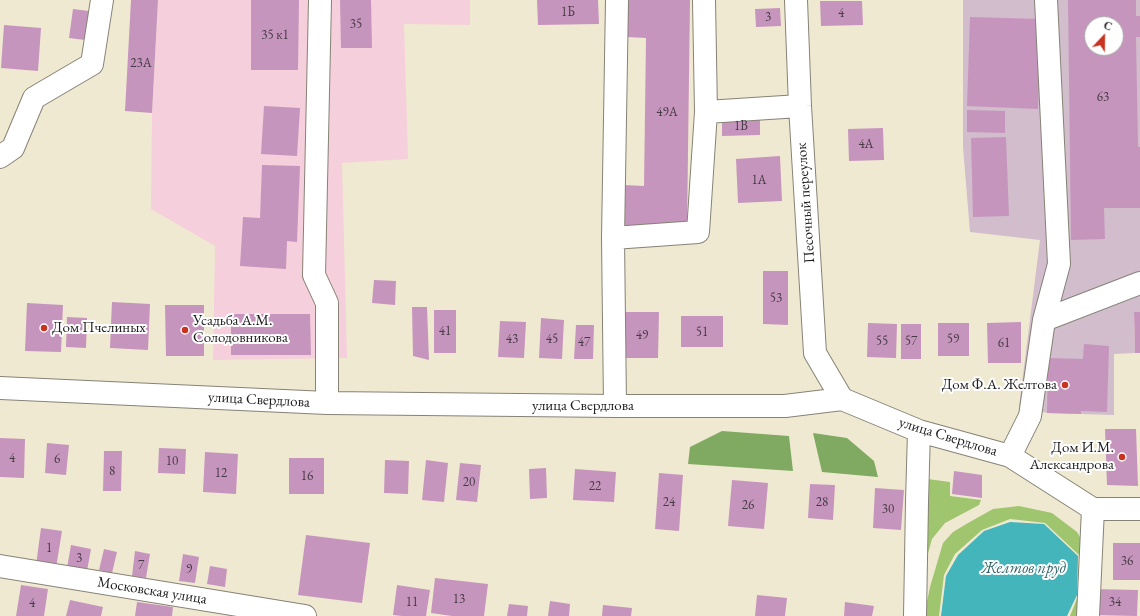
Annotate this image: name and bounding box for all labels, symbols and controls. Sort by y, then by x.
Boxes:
house number: 1Б [561,4,575,20]
house number: 4 [838,5,844,21]
house number: 3 [765,9,771,25]
house number: 35 [350,16,362,32]
north arrow [1084,16,1124,56]
text: С [1102,18,1114,34]
house number: 35 к1 [261,27,289,43]
house number: 23А [130,55,152,71]
house number: 63 [1097,89,1109,105]
house number: 49А [656,104,678,120]
house number: 1В [734,118,748,134]
house number: 4А [858,136,874,152]
street label: Песочный переулок [793,142,819,264]
house number: 1А [751,172,767,188]
house number: 53 [770,290,782,306]
place label: Усадьба А.М. Солодовникова [193,312,288,347]
place label: Дом Пчелиных [52,319,146,337]
marker: Дом Пчелиных [39,323,49,333]
house number: 41 [439,323,451,339]
house number: 51 [696,324,708,340]
marker: Усадьба А.М. Солодовникова [180,325,190,335]
house number: 49 [636,327,648,343]
house number: 43 [506,331,518,347]
house number: 45 [546,331,558,347]
house number: 59 [947,331,959,347]
house number: 55 [876,333,888,349]
house number: 57 [905,333,917,349]
house number: 47 [578,334,590,350]
house number: 61 [998,335,1010,351]
place label: Дом Ф.А. Желтова [942,376,1057,394]
marker: Дом Ф.А. Желтова [1060,380,1070,390]
street label: улица Свердлова [208,388,310,412]
street label: улица Свердлова [532,397,634,415]
street label: улица Свердлова [897,413,999,461]
place label: Дом И.М. Александрова [1030,439,1114,474]
house number: 4 [9,450,15,466]
house number: 6 [54,451,60,467]
marker: Дом И.М. Александрова [1117,452,1127,462]
house number: 10 [166,453,178,469]
house number: 8 [109,463,115,479]
house number: 12 [215,465,227,481]
house number: 16 [301,468,313,484]
house number: 20 [463,474,475,490]
house number: 22 [589,478,601,494]
house number: 24 [663,494,675,510]
house number: 28 [816,494,828,510]
house number: 26 [742,497,754,513]
house number: 30 [882,501,894,517]
house number: 1 [46,540,52,556]
house number: 3 [76,550,82,566]
house number: 36 [1121,553,1133,569]
house number: 7 [138,557,144,573]
water label: Желтов пруд [982,559,1066,579]
house number: 9 [186,561,192,577]
street label: Московская улица [96,573,208,609]
house number: 13 [453,591,465,607]
house number: 11 [406,594,418,610]
house number: 34 [1109,594,1121,610]
house number: 4 [29,595,35,611]

